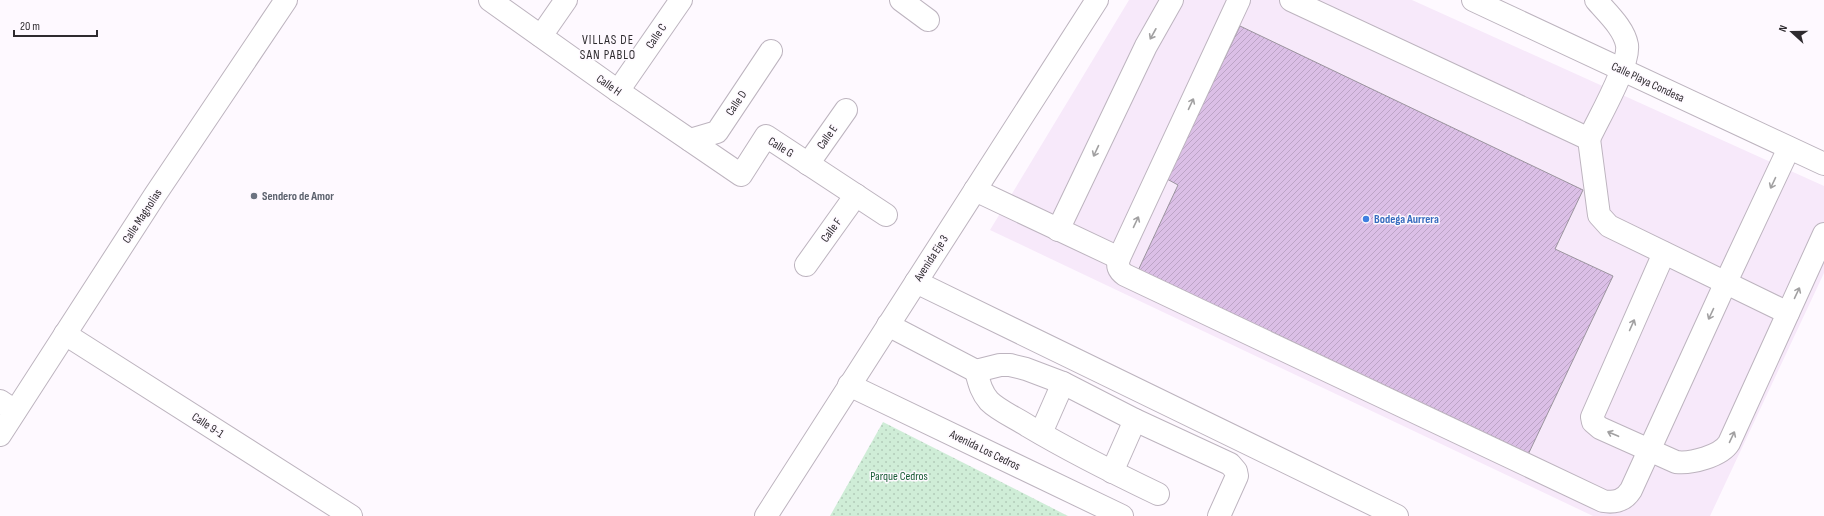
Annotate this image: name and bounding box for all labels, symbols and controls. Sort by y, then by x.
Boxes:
scale bar [14,12,97,38]
north arrow [1772,12,1812,52]
text: 20 m [20,19,40,34]
street label: Calle C [643,21,670,52]
text: N [1776,23,1790,34]
one-way arrow [1148,28,1156,40]
district label: VILLAS DE SAN PABLO [580,32,636,63]
street label: Calle Playa Condesa [1609,59,1687,106]
street label: Calle H [593,71,624,99]
street label: Calle D [723,88,750,119]
one-way arrow [1187,99,1195,111]
street label: Calle E [814,122,841,152]
street label: Calle G [765,134,796,161]
one-way arrow [1092,145,1099,157]
one-way arrow [1769,177,1776,189]
street label: Calle Magnolias [119,186,166,246]
place label: Sendero de Amor [262,189,334,204]
marker: Sendero de Amor [249,191,259,201]
place label: Bodega Aurrera [1374,212,1439,227]
marker: Bodega Aurrera [1361,214,1371,224]
street label: Calle F [818,215,845,245]
one-way arrow [1133,217,1140,229]
street label: Avenida Eje 3 [910,232,952,285]
one-way arrow [1794,288,1801,300]
one-way arrow [1707,307,1714,319]
one-way arrow [1629,319,1636,331]
street label: Calle 9-1 [189,409,227,442]
street label: Avenida Los Cedros [946,426,1023,474]
one-way arrow [1607,430,1619,437]
one-way arrow [1729,432,1736,444]
park label: Parque Cedros [870,469,928,484]

